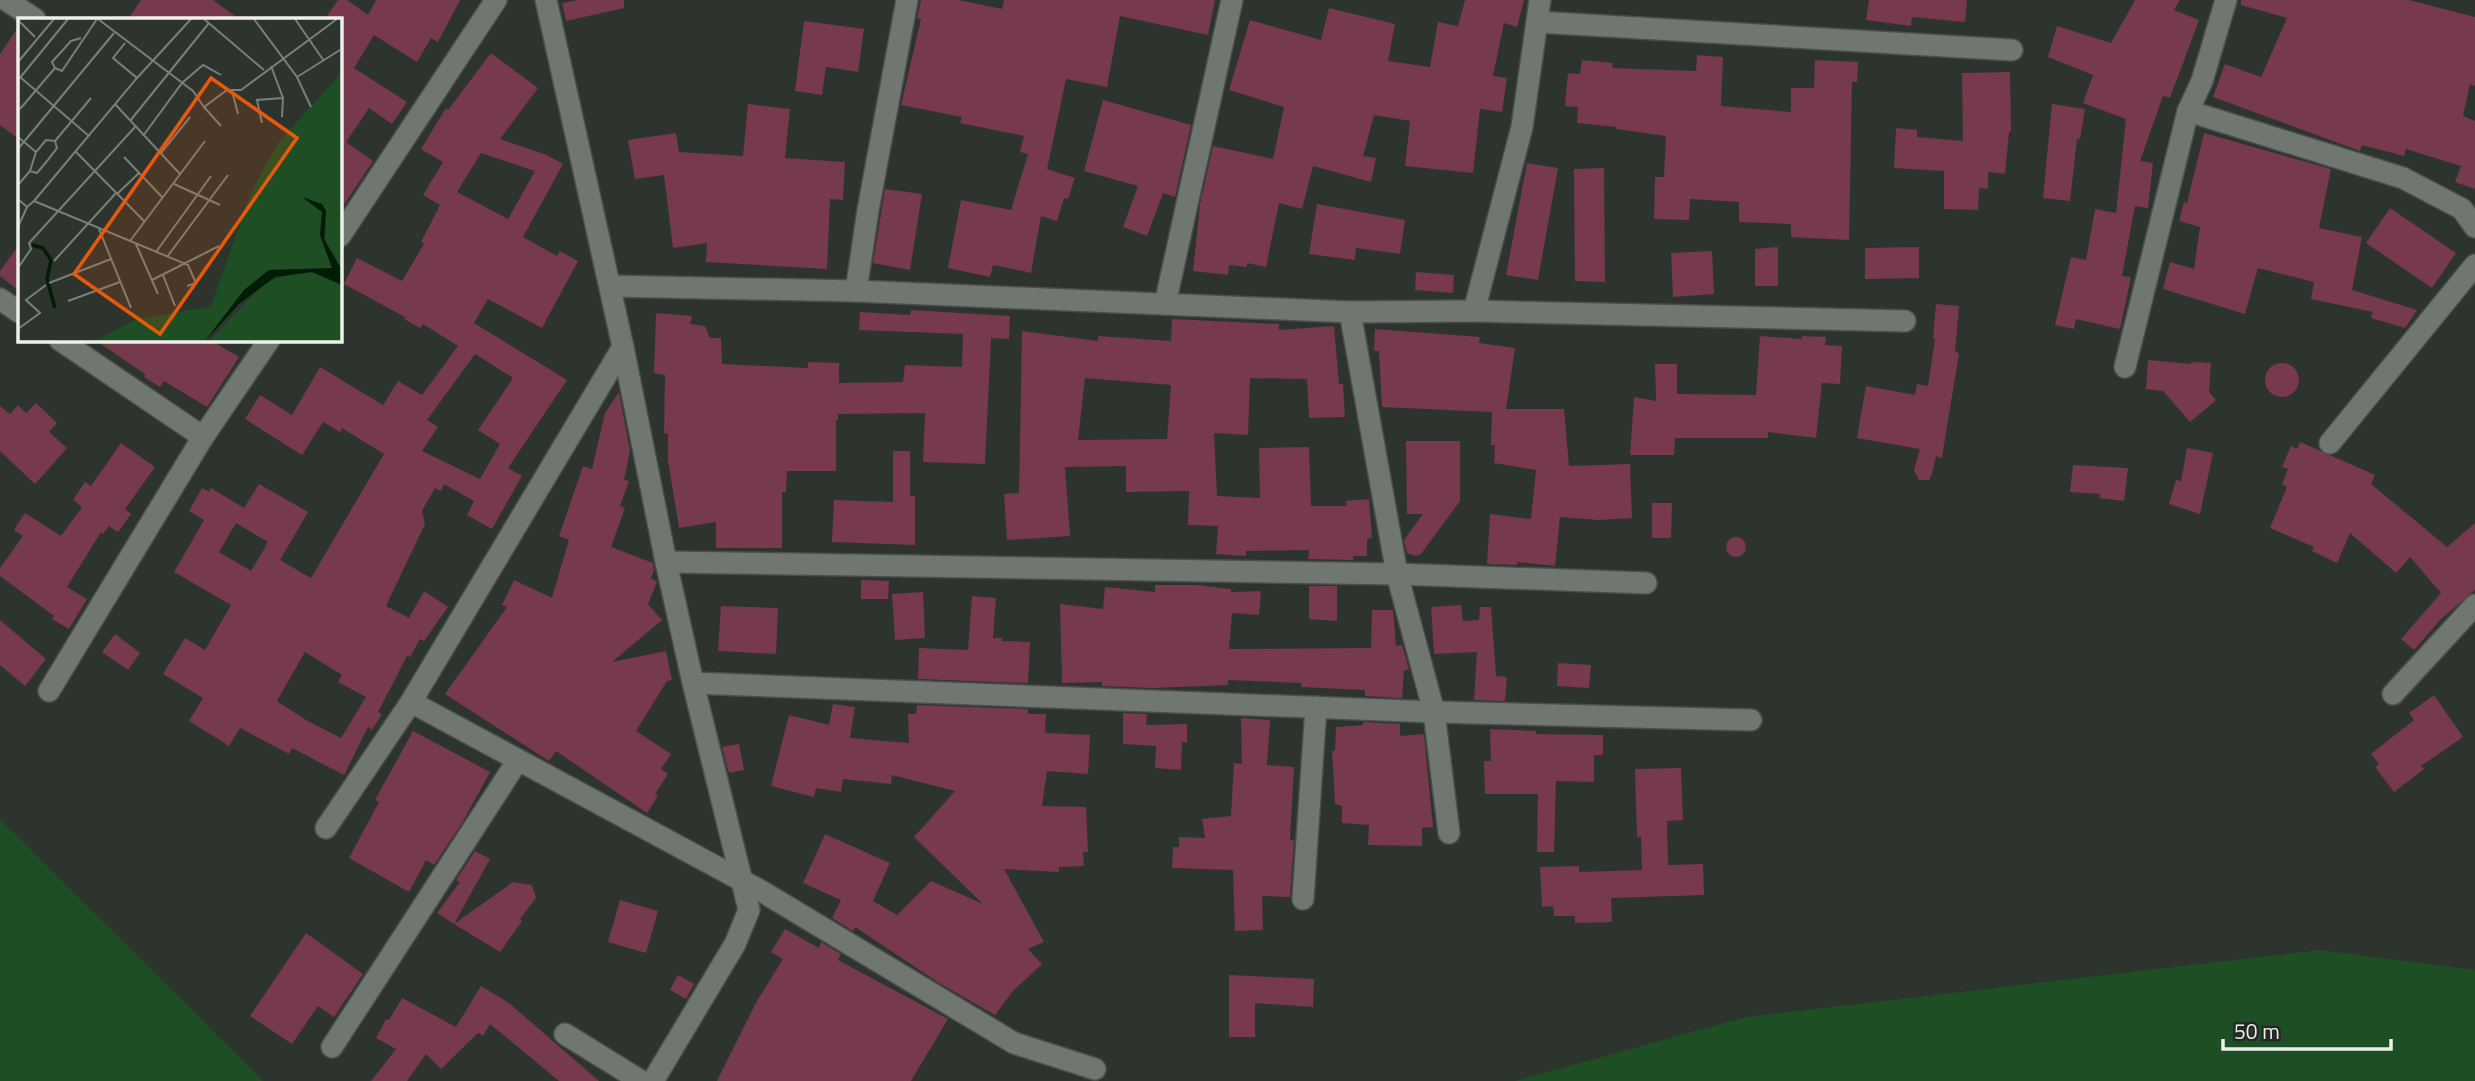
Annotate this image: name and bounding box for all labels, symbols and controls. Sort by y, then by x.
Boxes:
inset map [18,18,341,341]
scale bar [2223,1007,2391,1052]
text: 50 m [2234,1015,2280,1047]

